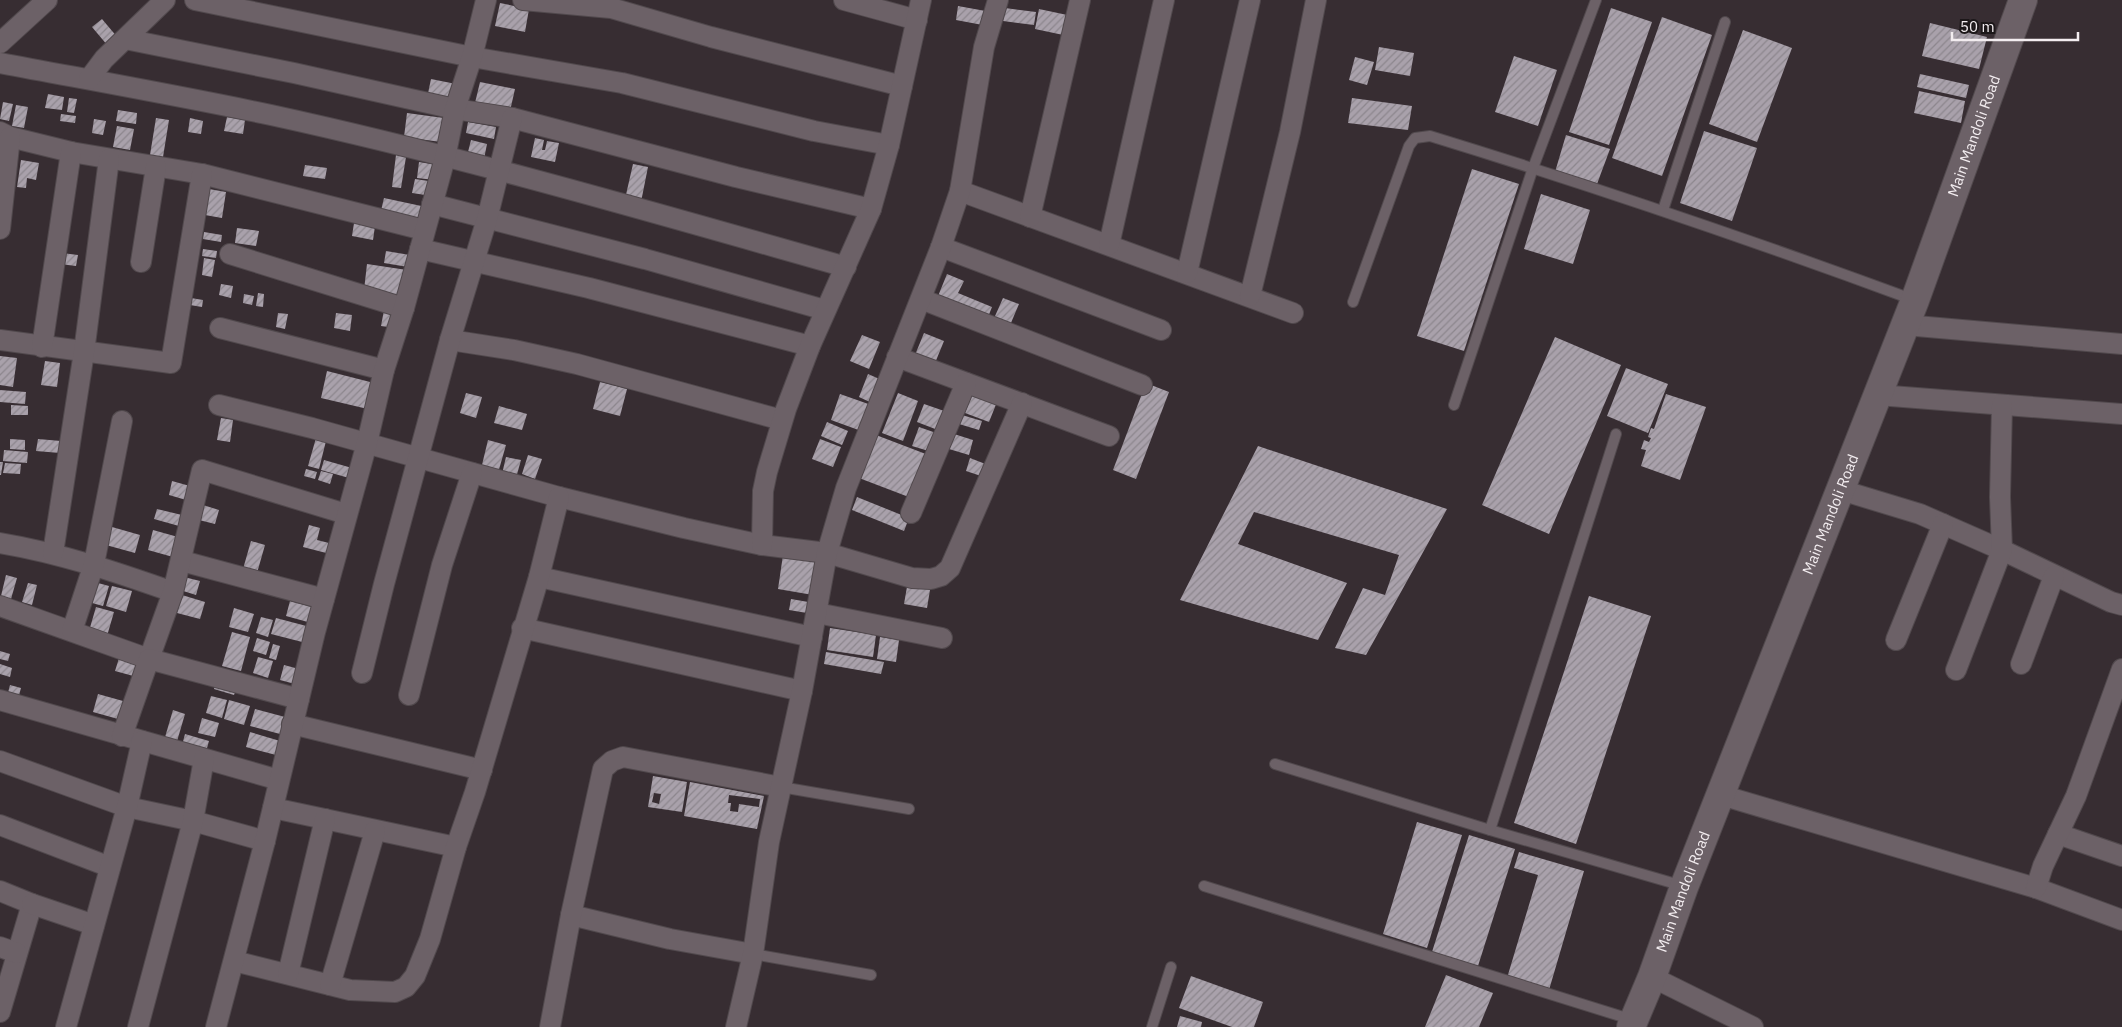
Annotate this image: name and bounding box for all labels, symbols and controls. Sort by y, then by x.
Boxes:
scale bar [1952,10,2078,42]
text: 50 m [1960,17,1995,36]
street label: Main Mandoli Road [1943,72,2004,199]
street label: Main Mandoli Road [1798,451,1862,577]
street label: Main Mandoli Road [1652,828,1714,955]

